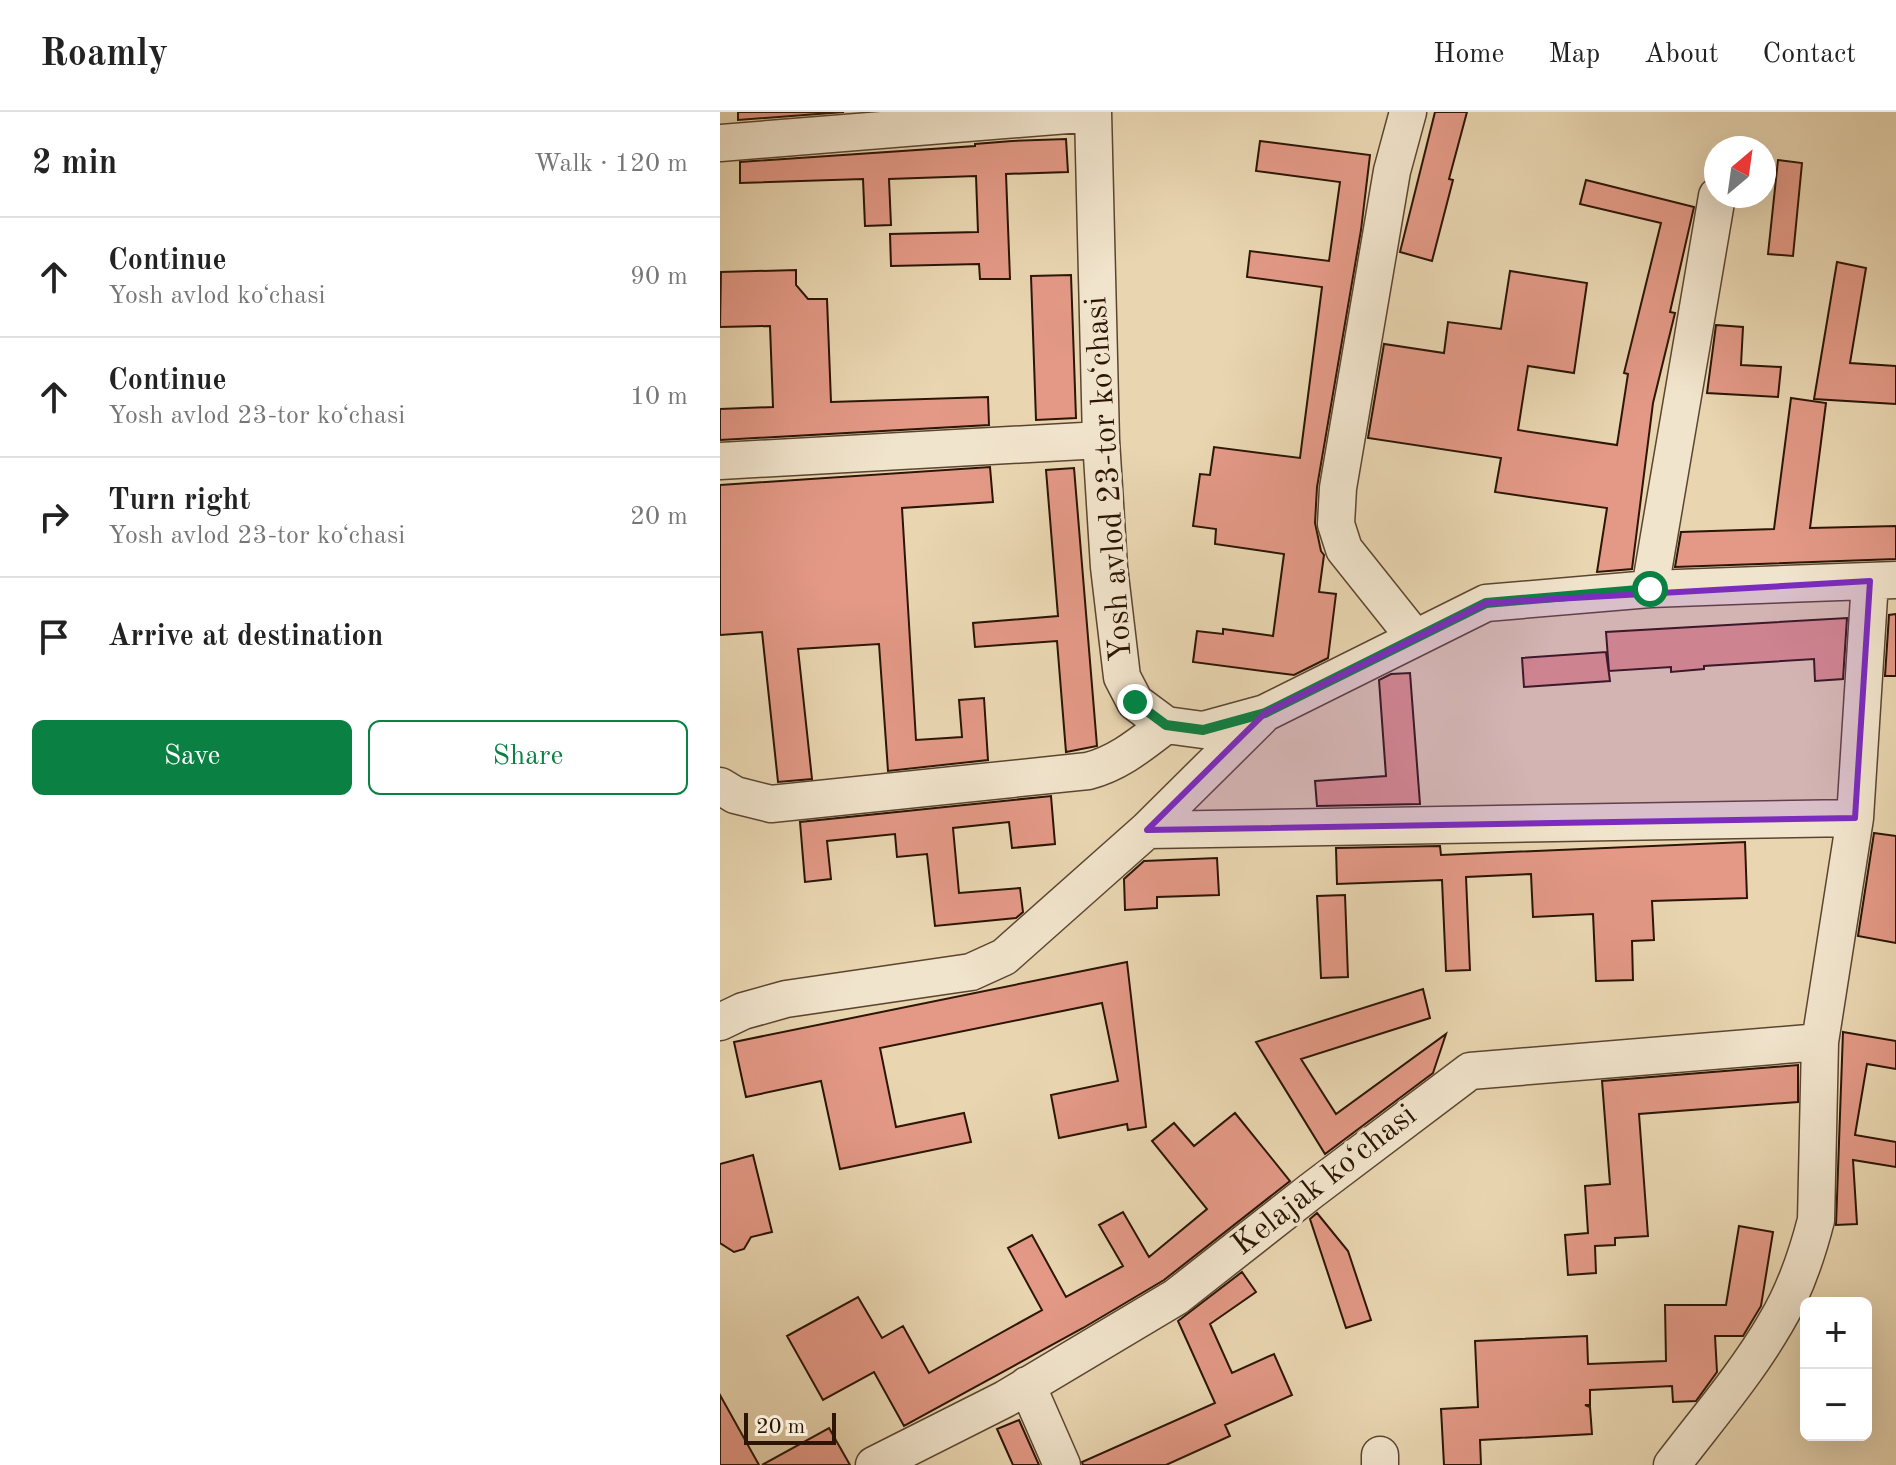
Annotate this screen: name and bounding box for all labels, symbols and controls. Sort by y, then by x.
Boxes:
text: Roamly [40,36,168,74]
text: Home [1433,41,1504,69]
text: Map [1548,41,1600,69]
text: About [1644,41,1719,69]
text: Contact [1763,41,1856,69]
north arrow [1704,136,1776,208]
text: 2 min [32,147,117,181]
text: Walk · 120 m [534,151,688,177]
text: Continue [108,246,227,276]
icon: ahead [32,255,76,299]
text: 90 m [630,264,688,290]
text: Yosh avlod koʻchasi [108,283,325,309]
street label: Yosh avlod 23-tor koʻchasi [1081,295,1139,663]
text: Continue [108,366,227,396]
icon: ahead [32,375,76,419]
text: 10 m [630,384,688,410]
text: Yosh avlod 23-tor koʻchasi [108,403,405,429]
text: Turn right [108,486,250,516]
icon: right [32,495,76,539]
text: 20 m [630,504,688,530]
text: Yosh avlod 23-tor koʻchasi [108,523,405,549]
route start [1632,571,1668,607]
icon: arrive [32,615,76,659]
text: Arrive at destination [108,622,383,652]
route end [1117,684,1153,720]
button: Save [32,720,352,795]
button: Share [368,720,688,795]
street label: Kelajak koʻchasi [1227,1100,1423,1262]
map controls [1800,1297,1872,1441]
button: + [1800,1297,1872,1369]
button: − [1800,1369,1872,1441]
scale bar [744,1409,836,1445]
text: 20 m [756,1416,805,1438]

